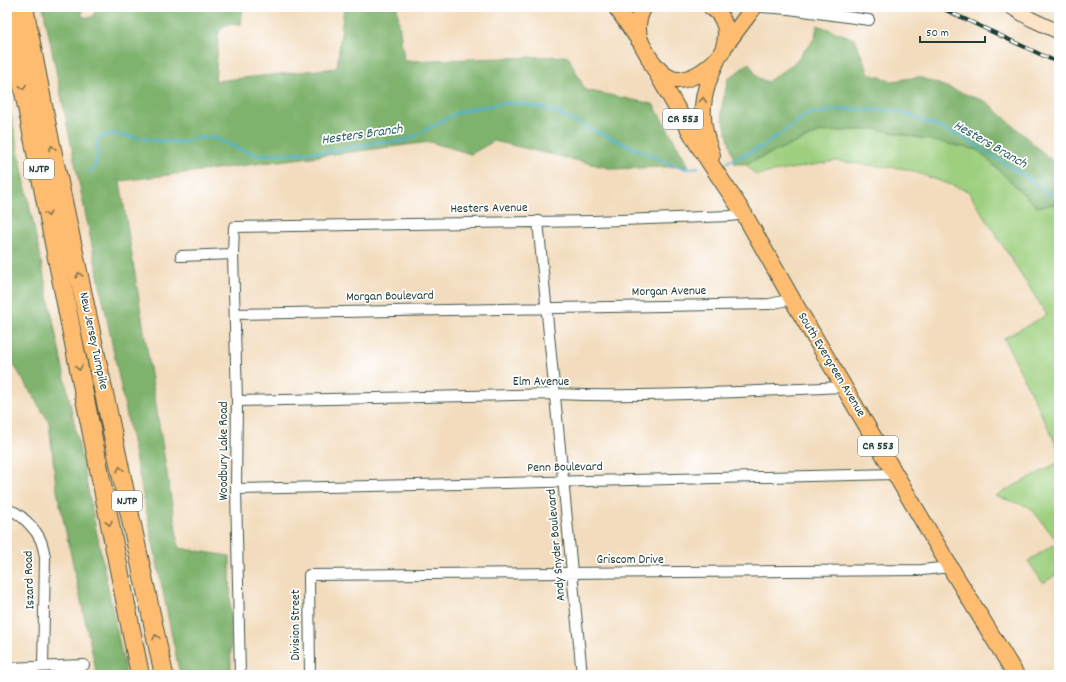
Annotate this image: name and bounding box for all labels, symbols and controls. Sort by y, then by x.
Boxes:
scale bar [920,18,985,44]
text: 50 m [926,25,949,42]
one-way arrow [18,83,26,90]
one-way arrow [699,96,708,103]
road number: CR 553 [663,109,703,129]
water label: Hesters Branch [950,116,1031,174]
water label: Hesters Branch [320,119,404,151]
one-way arrow [49,144,57,151]
road number: NJTP [24,159,54,179]
street label: Hesters Avenue [450,199,528,219]
one-way arrow [44,211,52,217]
one-way arrow [76,272,84,278]
street label: Morgan Avenue [632,282,707,302]
street label: Morgan Boulevard [346,287,434,307]
street label: New Jersey Turnpike [73,290,113,392]
street label: South Evergreen Avenue [792,309,870,421]
one-way arrow [74,365,83,371]
street label: Elm Avenue [513,373,570,392]
street label: Woodbury Lake Road [215,401,234,501]
road number: CR 553 [858,436,898,456]
street label: Penn Boulevard [527,458,603,478]
one-way arrow [117,465,125,472]
street label: Andy Snyder Boulevard [543,488,571,602]
road number: NJTP [112,491,142,511]
one-way arrow [104,520,113,526]
street label: Iszard Road [19,550,41,610]
street label: Griscom Drive [596,551,664,570]
street label: Division Street [287,589,306,661]
one-way arrow [153,634,161,640]

